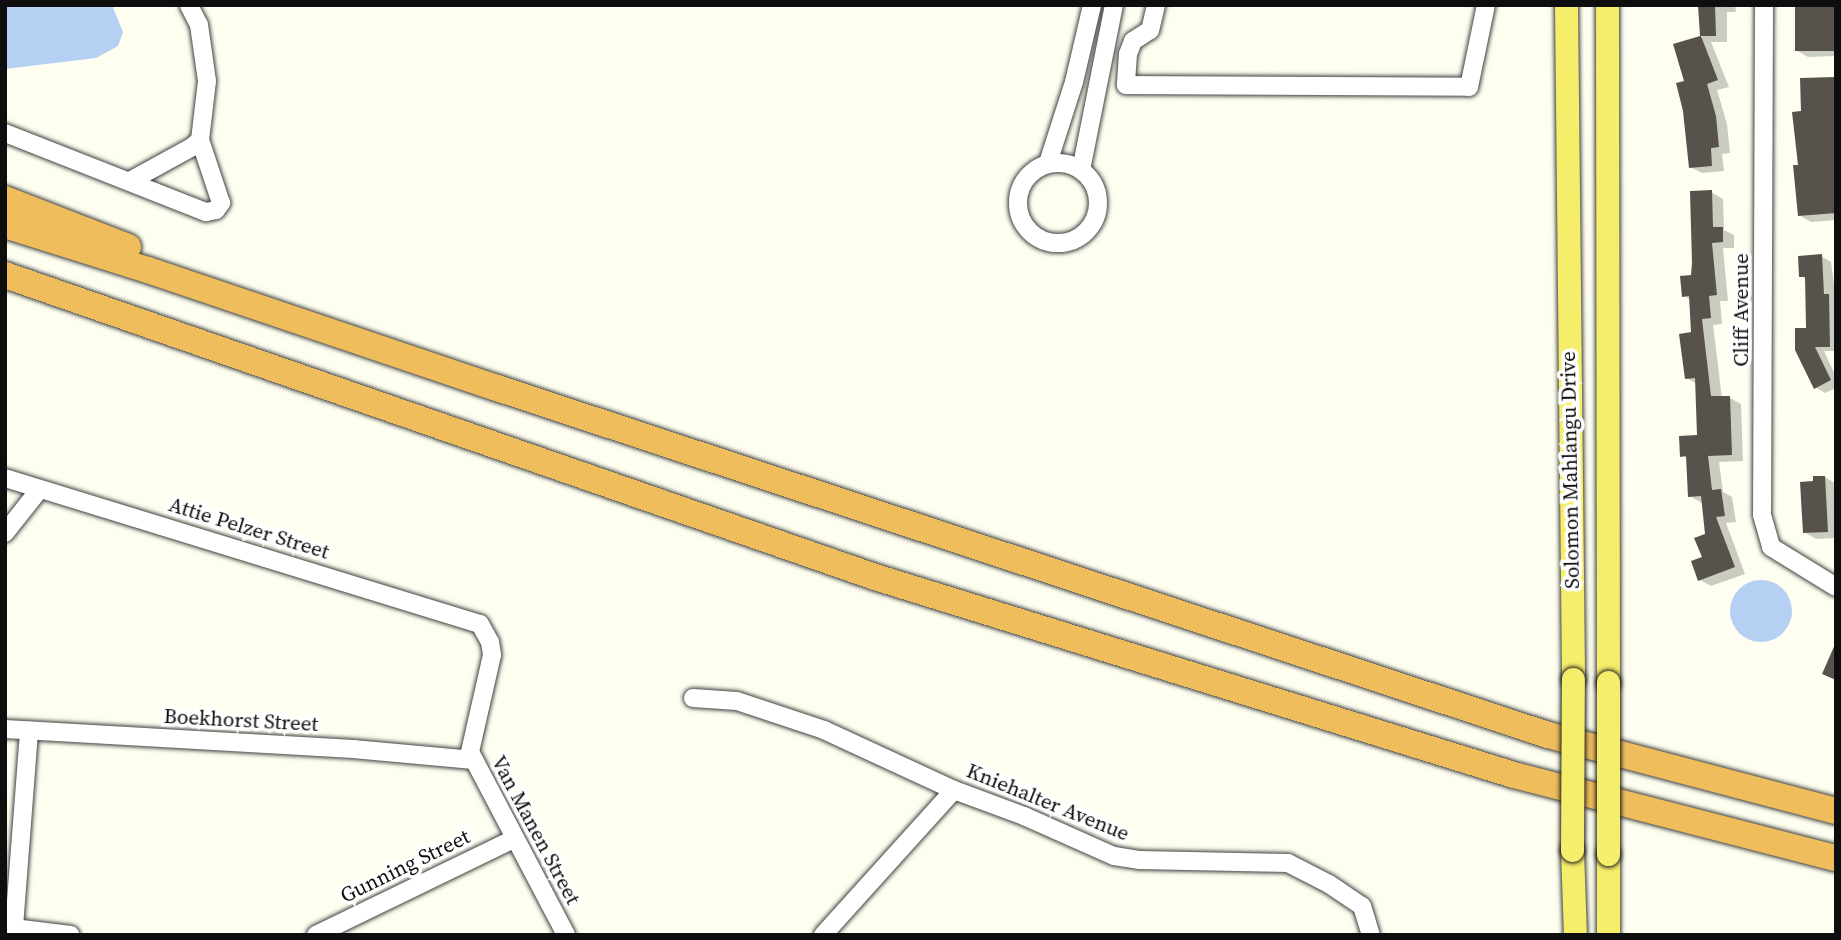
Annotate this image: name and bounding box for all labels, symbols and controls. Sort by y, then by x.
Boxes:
street label: Cliff Avenue [1728,253,1754,367]
street label: Solomon Mahlangu Drive [1555,351,1585,589]
street label: Attie Pelzer Street [166,492,332,564]
street label: Boekhorst Street [163,703,319,737]
street label: Van Manen Street [486,751,586,909]
street label: Kniehalter Avenue [963,758,1133,846]
street label: Gunning Street [336,824,474,908]

